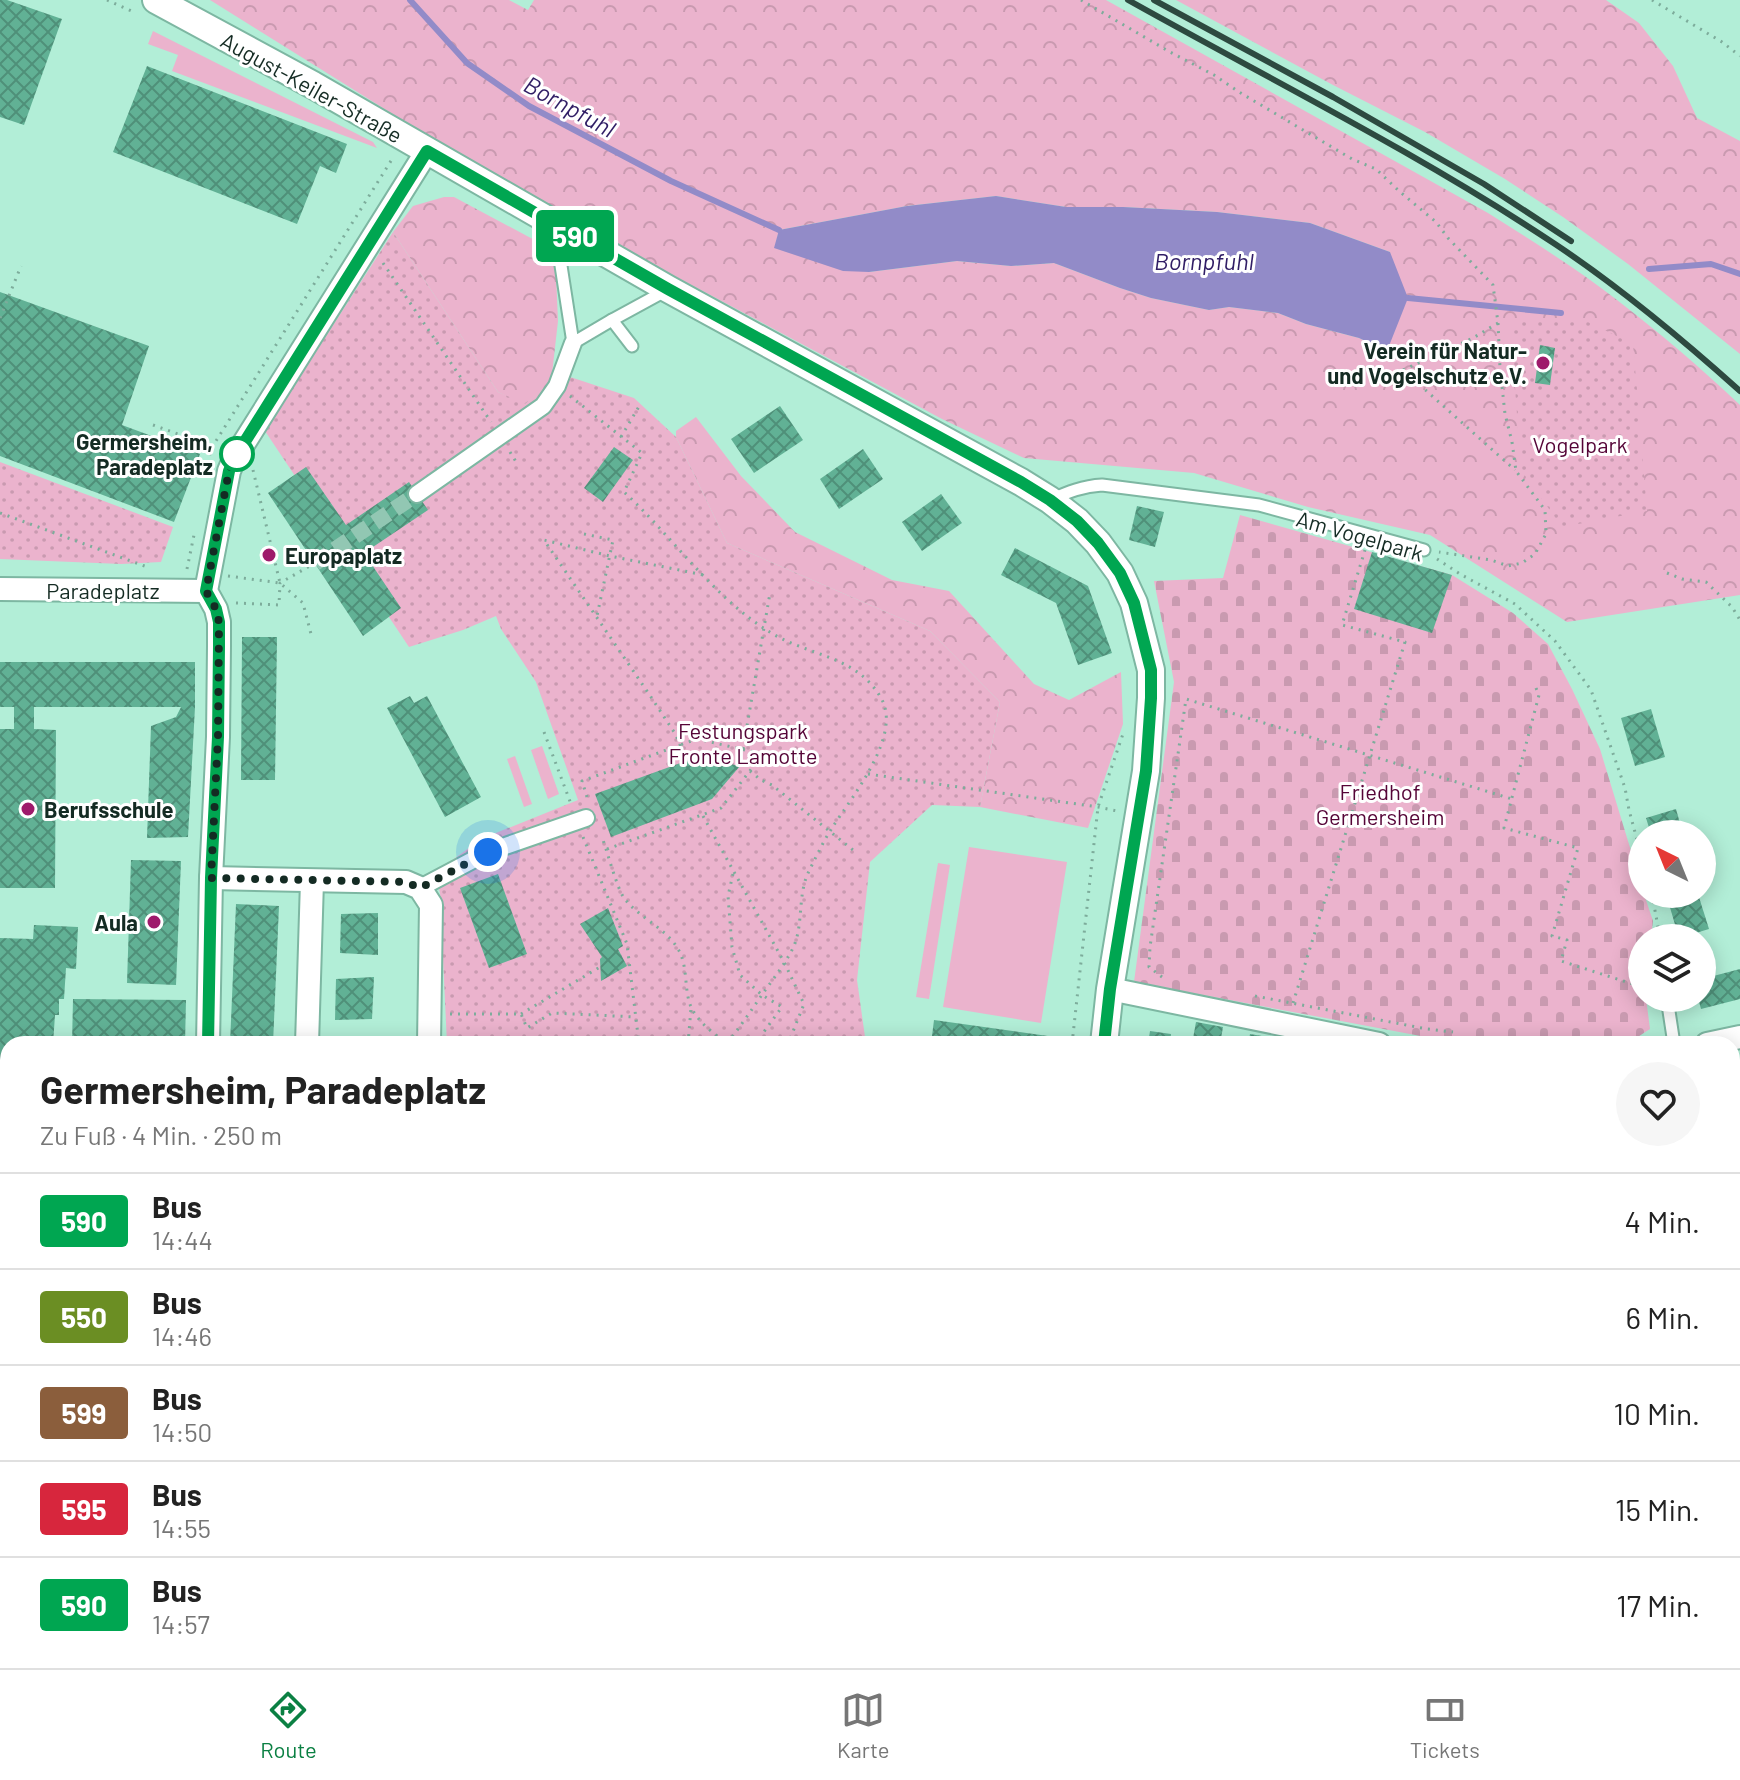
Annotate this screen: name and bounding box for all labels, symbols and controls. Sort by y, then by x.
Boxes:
street label: August-Keiler-Straße [217,26,407,148]
water label: Bornpfuhl [519,69,621,143]
line badge: 590 [529,210,621,262]
text: 590 [552,219,598,253]
water label: Bornpfuhl [1154,246,1255,275]
place label: Verein für Natur- und Vogelschutz e.V. [1327,337,1527,388]
marker: Verein für Natur- und Vogelschutz e.V. [1534,354,1552,372]
place label: Germersheim, Paradeplatz [76,428,213,479]
park label: Vogelpark [1533,431,1627,457]
marker: Germersheim, Paradeplatz [220,437,254,471]
street label: Am Vogelpark [1294,504,1426,566]
place label: Europaplatz [285,542,402,568]
marker: Europaplatz [260,546,278,564]
street label: Paradeplatz [46,577,160,603]
park label: Festungspark Fronte Lamotte [669,717,817,768]
park label: Friedhof Germersheim [1316,778,1444,829]
place label: Berufsschule [44,796,173,822]
marker: Berufsschule [19,800,37,818]
north arrow [1628,820,1716,908]
map controls [1628,820,1716,1012]
your location [468,832,508,872]
place label: Aula [94,909,138,935]
marker: Aula [145,913,163,931]
button: layers [1628,924,1716,1012]
button: heart [1616,1062,1700,1146]
text: Germersheim, Paradeplatz [40,1066,486,1112]
text: Zu Fuß · 4 Min. · 250 m [40,1119,282,1150]
text: Bus [152,1188,202,1224]
text: 4 Min. [1624,1203,1700,1239]
text: 590 [61,1204,107,1238]
text: 14:44 [152,1224,213,1255]
text: Bus [152,1284,202,1320]
text: 6 Min. [1626,1299,1700,1335]
text: 550 [61,1300,107,1334]
text: 14:46 [152,1320,212,1351]
text: Bus [152,1380,202,1416]
text: 10 Min. [1614,1395,1700,1431]
text: 599 [62,1396,106,1430]
text: 14:50 [152,1416,212,1447]
text: Bus [152,1476,202,1512]
text: 15 Min. [1615,1491,1700,1527]
text: 595 [61,1492,107,1526]
text: 14:55 [152,1512,211,1543]
text: Bus [152,1572,202,1608]
text: 17 Min. [1616,1587,1700,1623]
text: 590 [61,1588,107,1622]
text: 14:57 [152,1608,210,1639]
tab: Route [260,1688,317,1762]
tab: Karte [837,1688,889,1762]
tab: Tickets [1410,1688,1480,1762]

